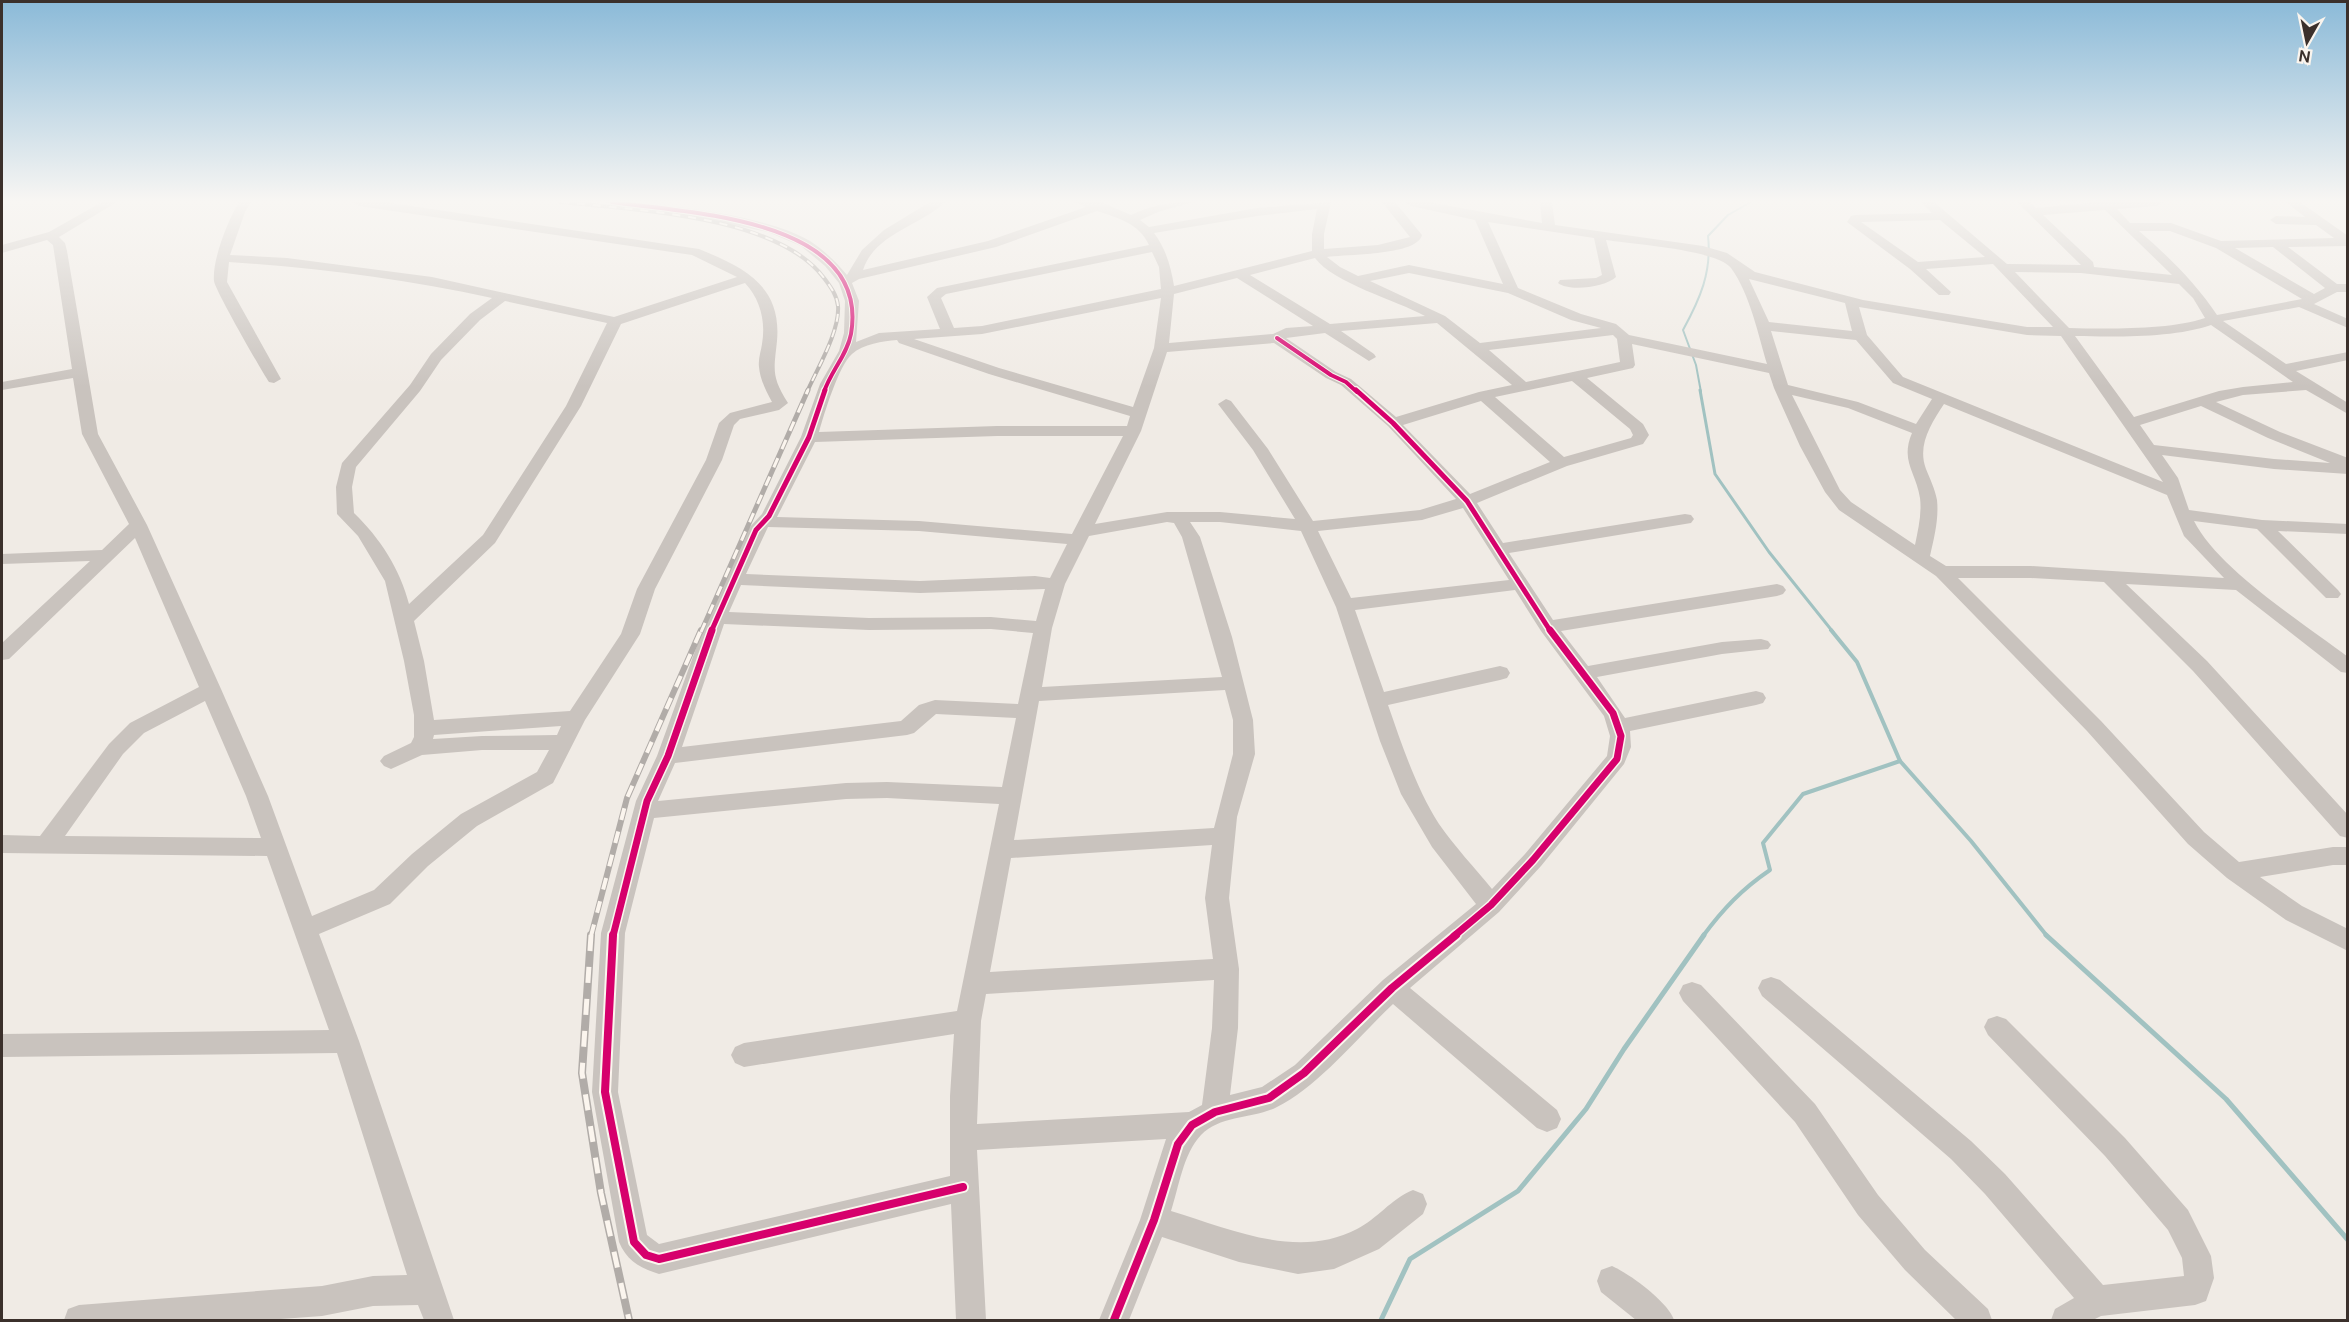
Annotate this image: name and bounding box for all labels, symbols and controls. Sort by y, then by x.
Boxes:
north arrow [2277,12,2337,72]
text: N [2297,45,2312,68]

